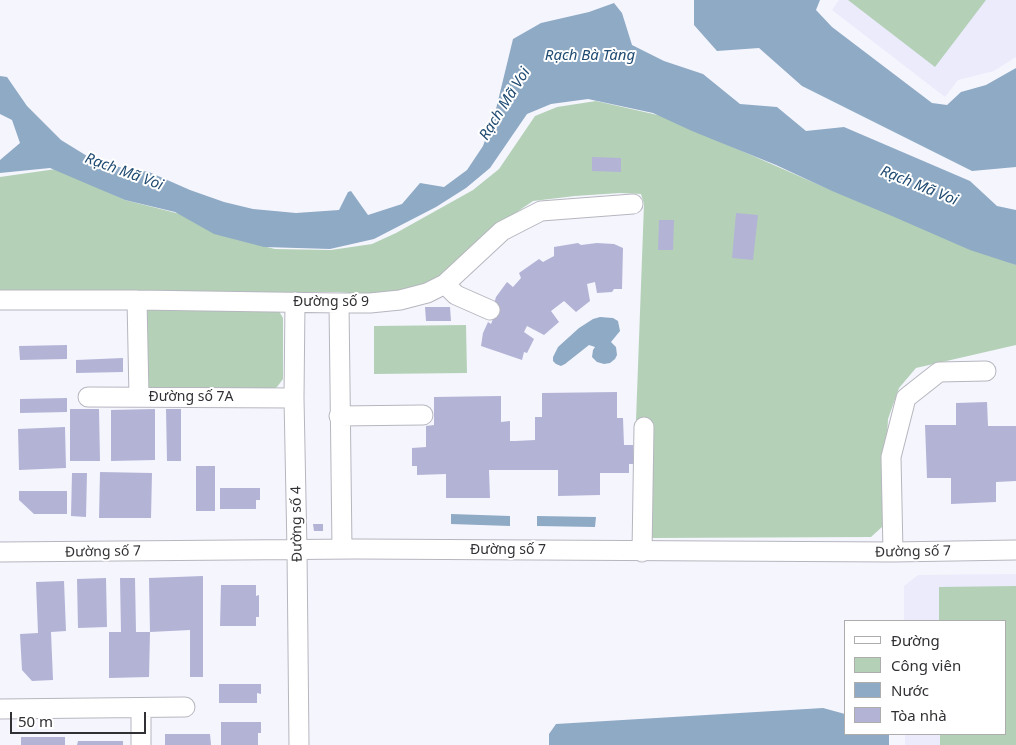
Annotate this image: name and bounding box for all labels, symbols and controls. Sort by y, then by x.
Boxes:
water label: Rạch Bà Tàng [545,47,635,65]
water label: Rạch Mã Voi [476,65,534,143]
water label: Rạch Mã Voi [82,150,166,194]
water label: Rạch Mã Voi [878,162,960,210]
street label: Đường số 9 [293,294,369,310]
street label: Đường số 7A [149,389,233,405]
street label: Đường số 4 [288,486,306,562]
street label: Đường số 7 [470,542,546,558]
street label: Đường số 7 [65,543,141,561]
street label: Đường số 7 [875,543,951,561]
legend [844,620,1006,735]
text: Đường [891,630,940,650]
text: Công viên [891,655,961,675]
text: Nước [891,680,929,700]
scale bar [12,702,149,734]
text: Tòa nhà [891,705,947,725]
text: 50 m [18,711,53,731]

